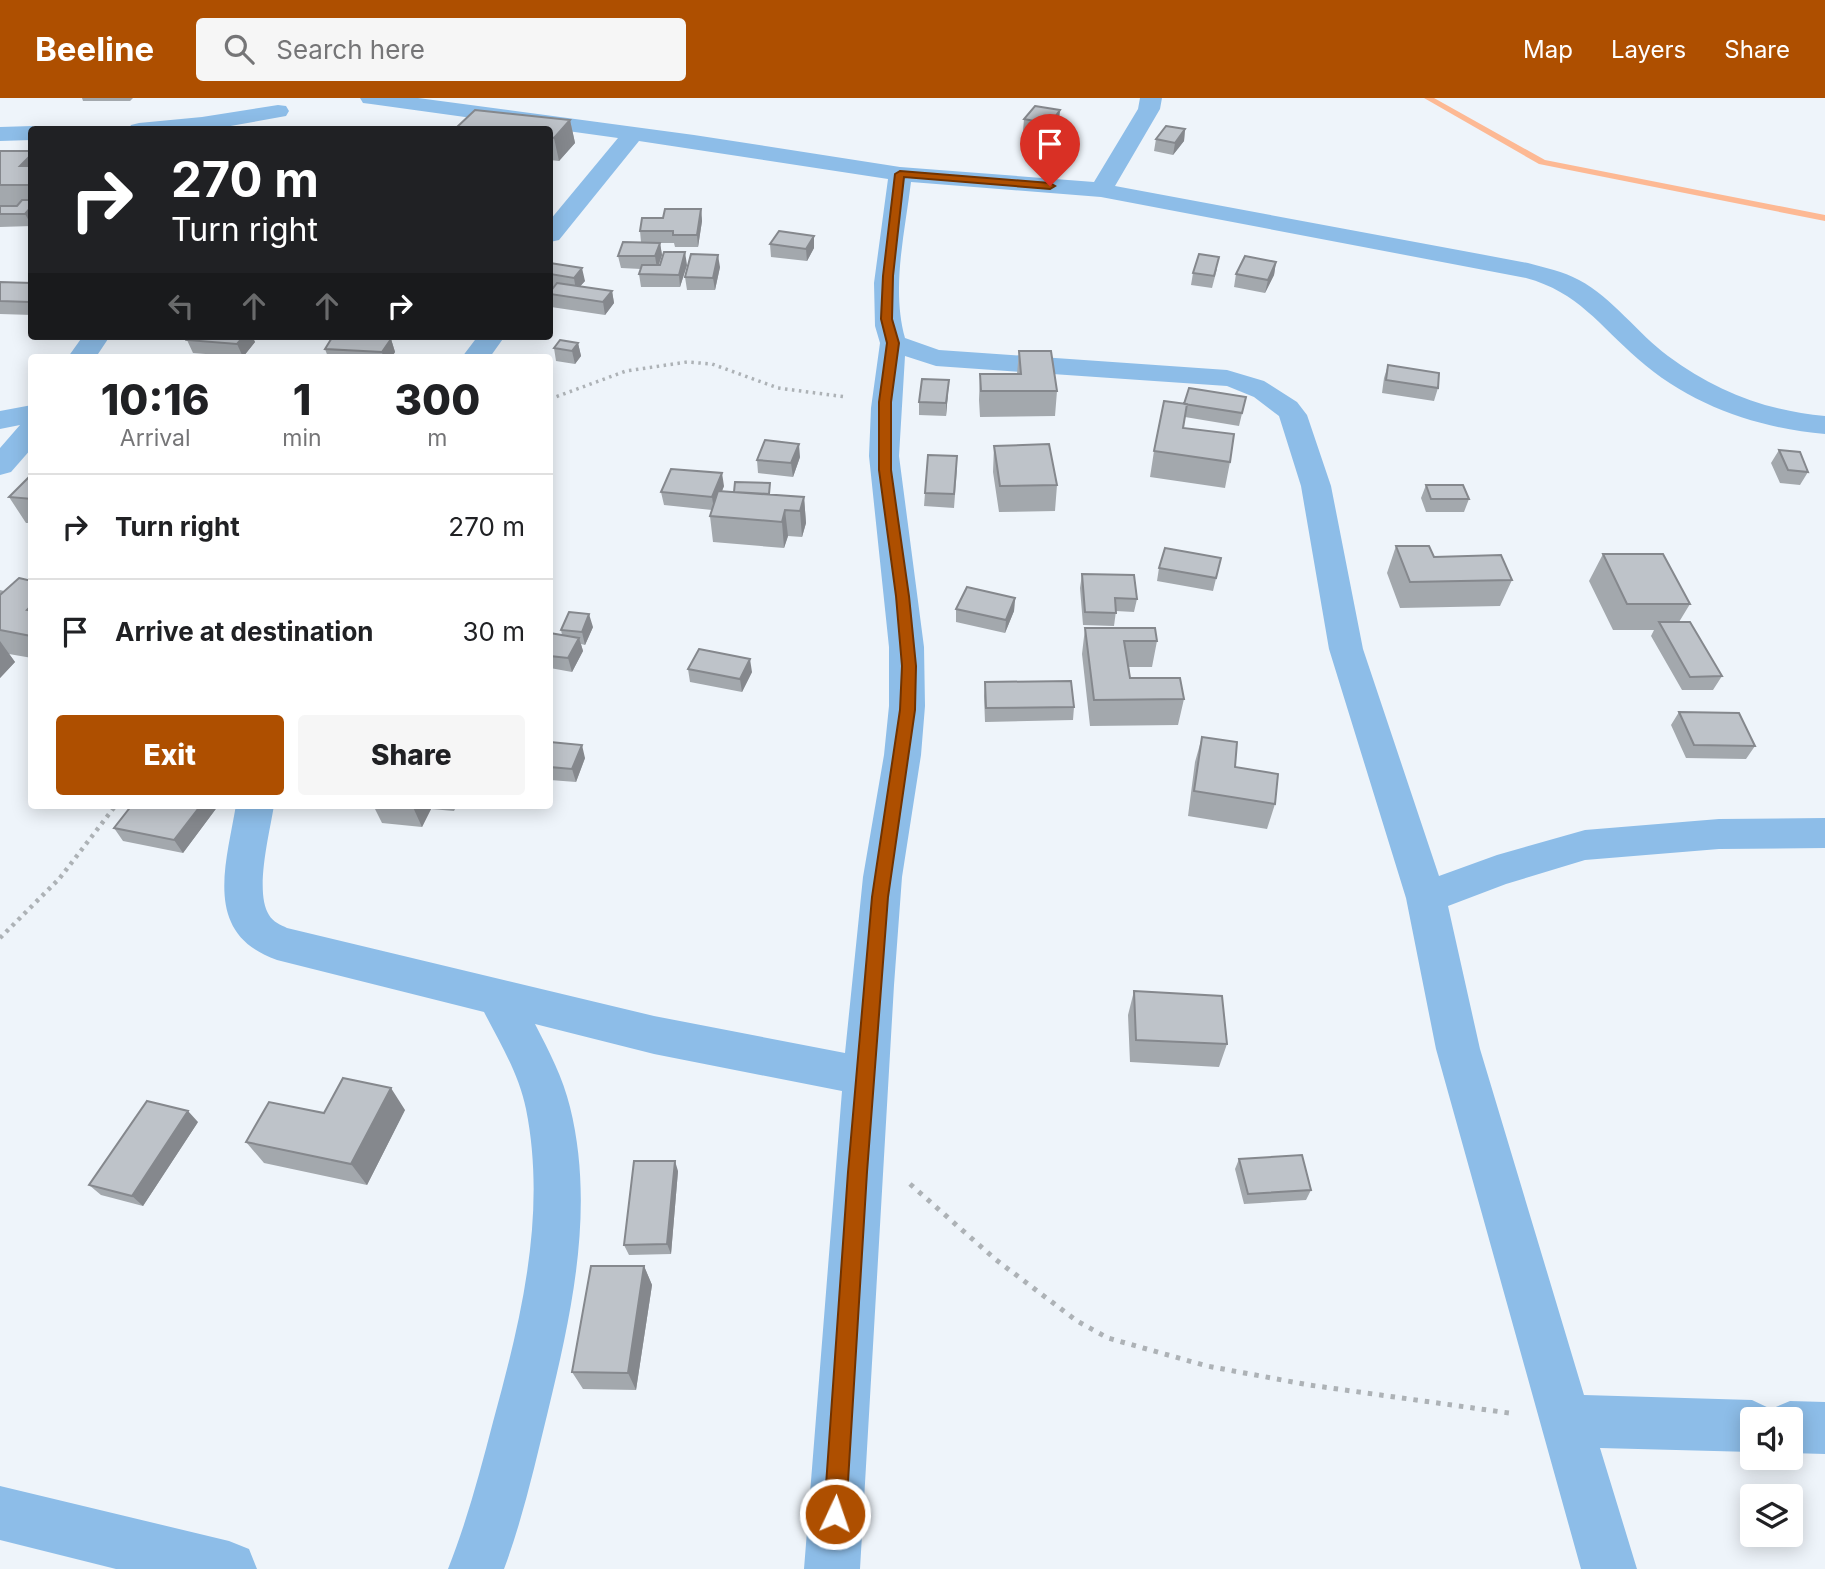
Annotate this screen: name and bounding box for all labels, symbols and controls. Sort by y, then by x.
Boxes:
search box [196,18,686,81]
text: Beeline [35,29,154,69]
icon: search [220,30,258,68]
text: Search here [276,34,425,65]
text: Map [1523,35,1573,64]
text: Layers [1611,35,1686,64]
text: Share [1724,35,1790,64]
pin [1020,114,1080,186]
icon: arrive [1031,125,1069,163]
text: 270 m [171,150,319,209]
icon: right [56,154,147,245]
text: Turn right [171,210,318,249]
icon: left [162,287,200,325]
icon: ahead [235,287,273,325]
icon: ahead [308,287,346,325]
icon: right [381,287,419,325]
text: 10:16 [101,374,210,425]
text: 1 [293,374,311,425]
text: 300 [394,374,480,425]
text: Arrival [120,424,191,452]
text: min [282,424,322,452]
text: m [427,424,447,452]
icon: right [56,508,94,546]
text: Turn right [115,511,240,542]
text: 270 m [448,511,525,542]
icon: arrive [56,613,94,651]
text: Arrive at destination [115,616,374,647]
text: 30 m [462,616,525,647]
button: Exit [56,715,284,795]
button: Share [298,715,525,795]
map controls [1740,1407,1803,1547]
button: sound [1740,1407,1803,1470]
position arrow [798,1477,872,1551]
button: layers [1740,1484,1803,1547]

